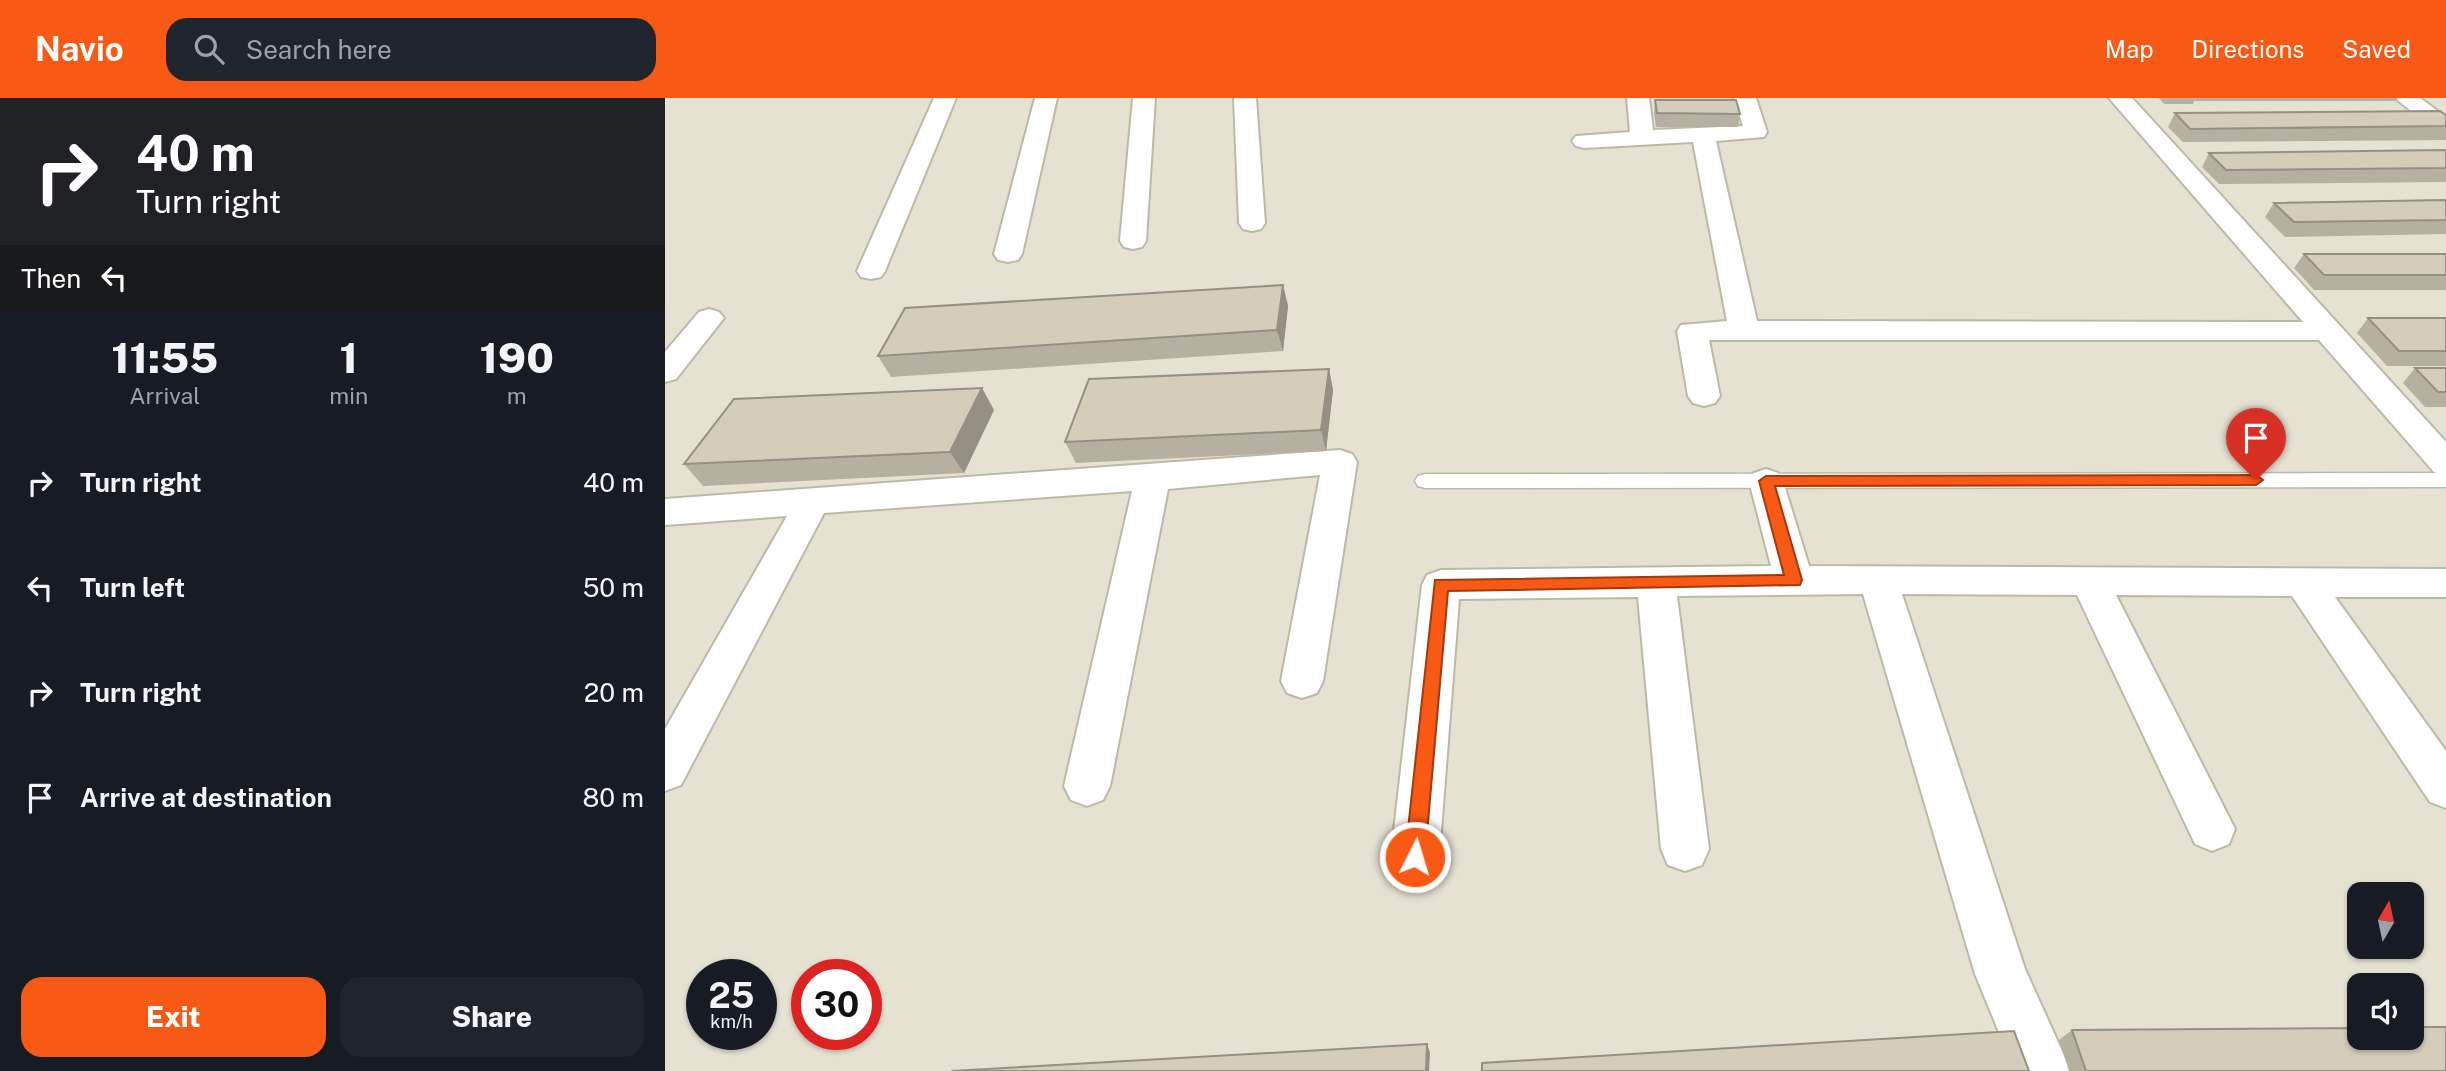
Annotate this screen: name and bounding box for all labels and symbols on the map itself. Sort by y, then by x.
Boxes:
pin [2226,408,2286,480]
position arrow [1378,820,1452,894]
north arrow [2347,882,2424,959]
speed limit sign: 30 [791,959,882,1050]

